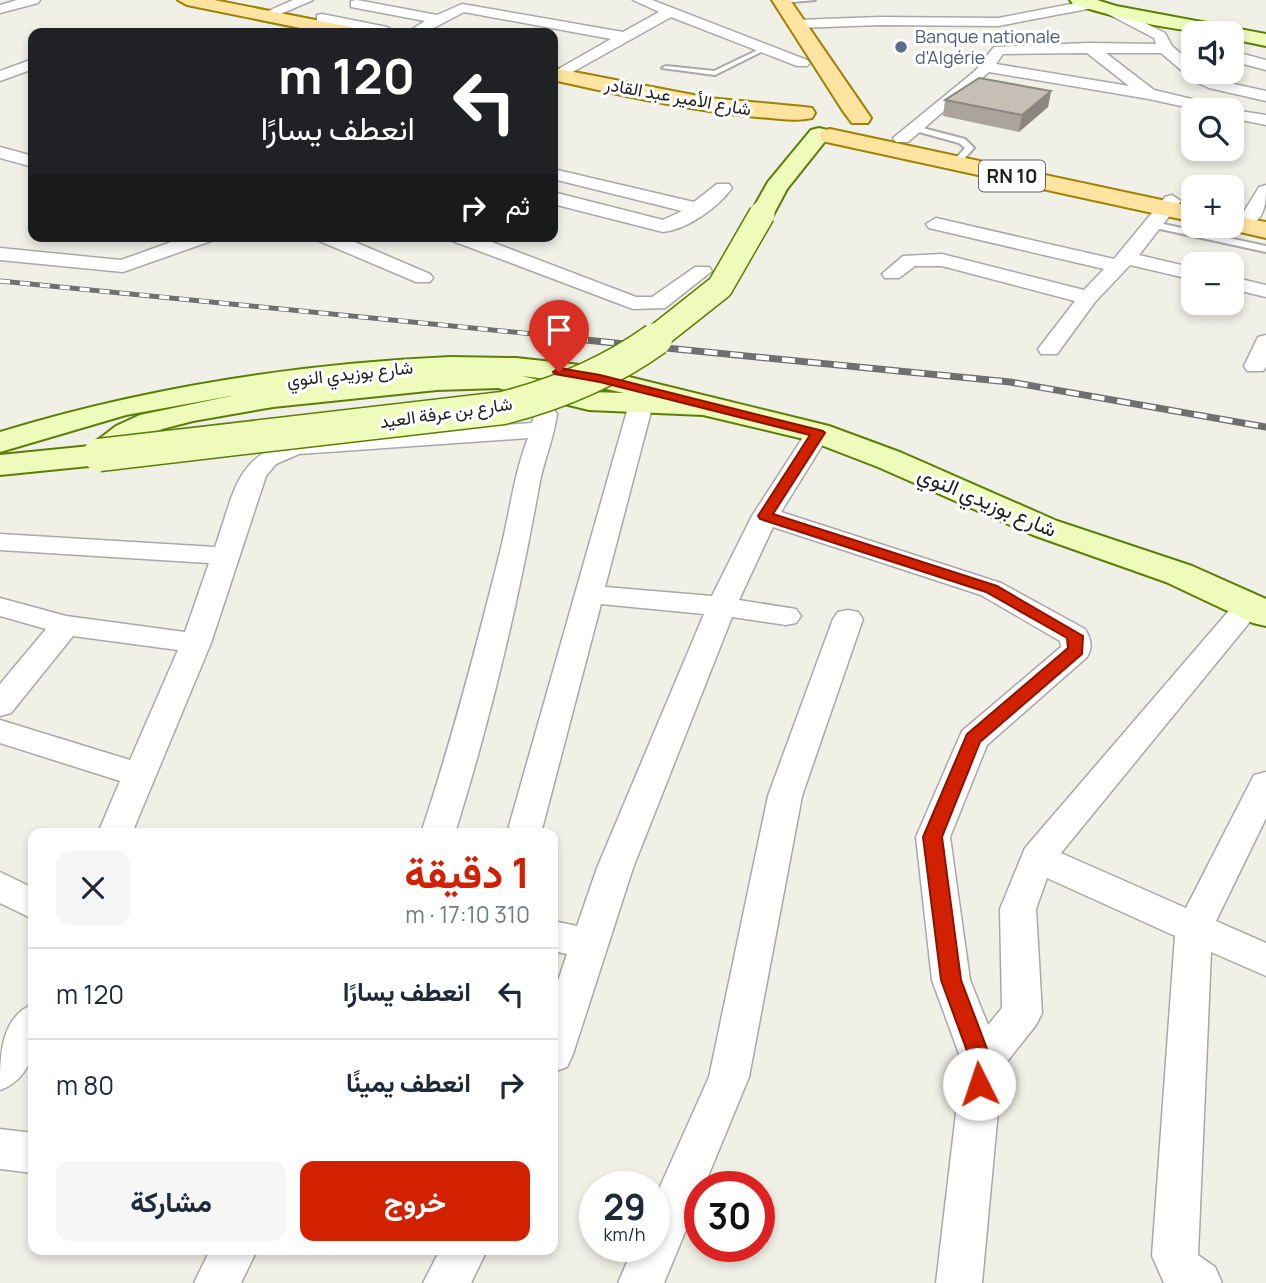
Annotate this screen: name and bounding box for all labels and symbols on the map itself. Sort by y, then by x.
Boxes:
place label: Banque nationale d'Algérie [915,24,1060,69]
marker: Banque nationale d'Algérie [893,39,909,55]
street label: شارع الأمير عبد القادر [602,71,753,122]
road number: RN 10 [979,160,1045,192]
pin [529,300,589,372]
street label: شارع بوزيدي النوي [286,354,415,396]
street label: شارع بن عرفة العيد [378,391,514,434]
street label: شارع بوزيدي النوي [912,459,1061,547]
position arrow [942,1047,1016,1121]
speed limit sign: 30 [684,1171,775,1262]

